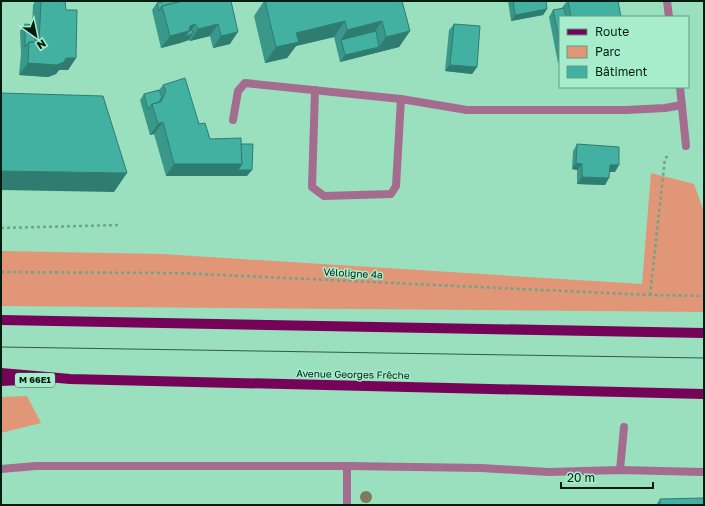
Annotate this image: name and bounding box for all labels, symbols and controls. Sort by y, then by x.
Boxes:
north arrow [16,16,56,56]
legend [559,16,689,88]
text: Route [595,24,629,39]
text: N [35,37,49,53]
text: Parc [595,44,621,59]
text: Bâtiment [595,64,648,79]
street label: Véloligne 4a [323,265,383,281]
street label: Avenue Georges Frêche [296,367,410,381]
road number: M 66E1 [15,373,55,387]
scale bar [561,464,653,490]
text: 20 m [567,470,595,485]

